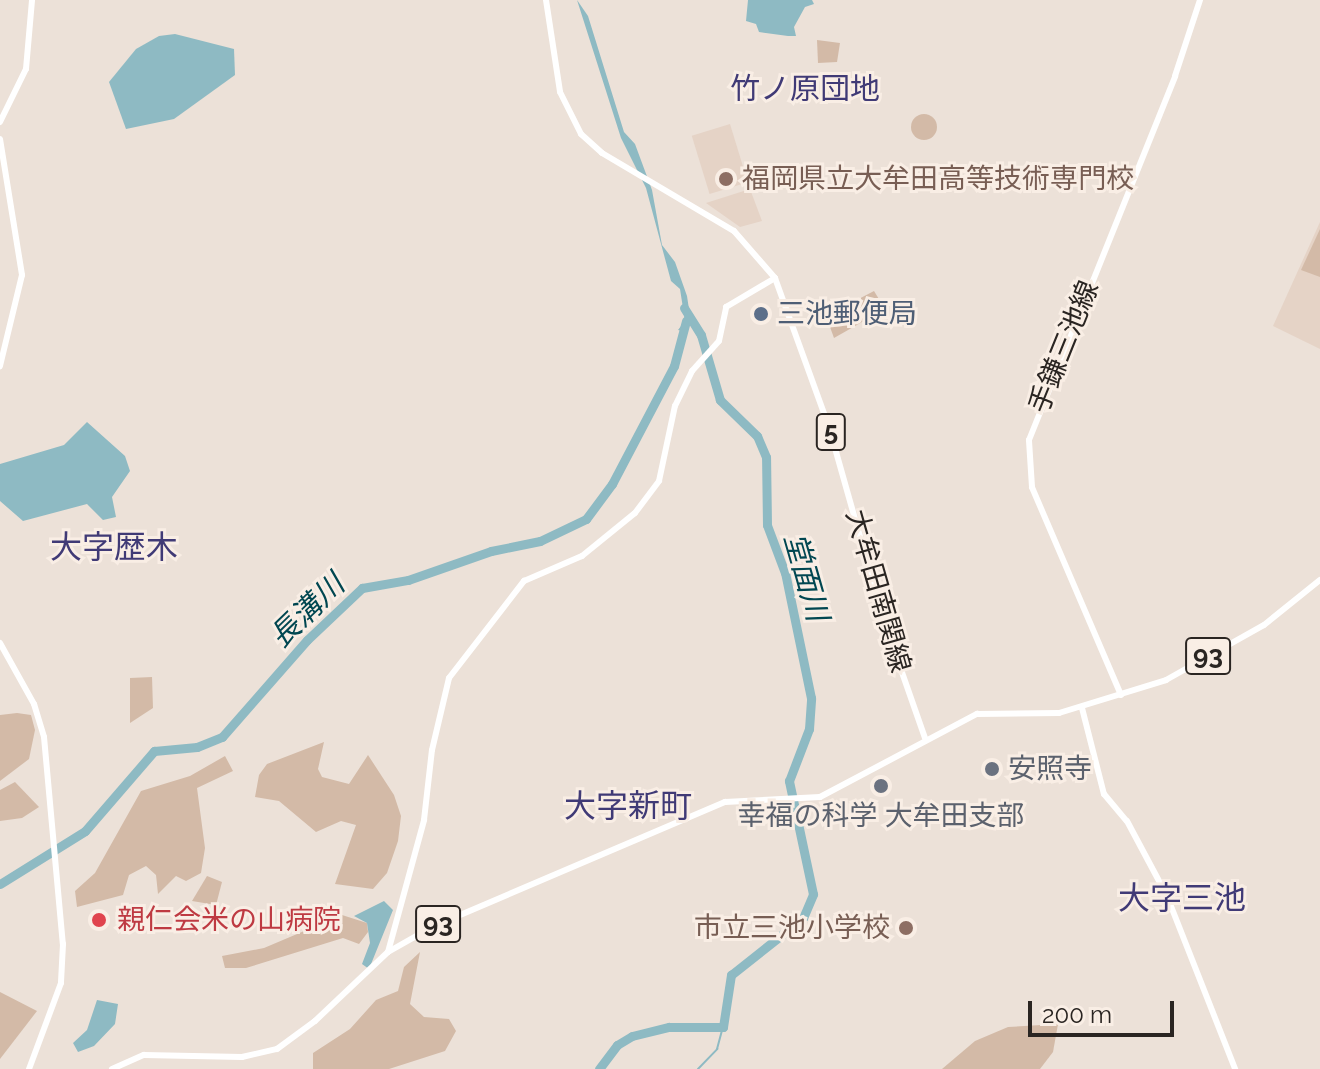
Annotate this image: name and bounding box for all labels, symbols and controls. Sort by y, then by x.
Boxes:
district label: 竹ノ原団地 [730,71,880,107]
place label: 福岡県立大牟田高等技術専門校 [742,162,1134,196]
marker: 福岡県立大牟田高等技術専門校 [717,170,735,188]
street label: 手鎌三池線 [1022,276,1106,418]
place label: 三池郵便局 [777,297,917,331]
marker: 三池郵便局 [752,305,770,323]
road number: 5 [815,410,847,454]
street label: 大牟田南関線 [839,506,917,676]
district label: 大字歴木 [50,528,178,566]
water label: 堂面川 [776,529,836,625]
water label: 長溝川 [262,567,352,655]
road number: 93 [1184,634,1232,678]
place label: 安照寺 [1008,752,1092,786]
marker: 安照寺 [983,760,1001,778]
marker: 幸福の科学 大牟田支部 [872,777,890,795]
district label: 大字新町 [564,787,692,825]
place label: 幸福の科学 大牟田支部 [737,799,1025,833]
district label: 大字三池 [1118,879,1246,917]
road number: 93 [414,902,462,946]
place label: 親仁会米の山病院 [117,903,341,937]
marker: 親仁会米の山病院 [88,909,110,931]
place label: 市立三池小学校 [694,911,890,945]
marker: 市立三池小学校 [897,919,915,937]
scale bar [1032,985,1178,1035]
text: 200 m [1042,1000,1112,1029]

